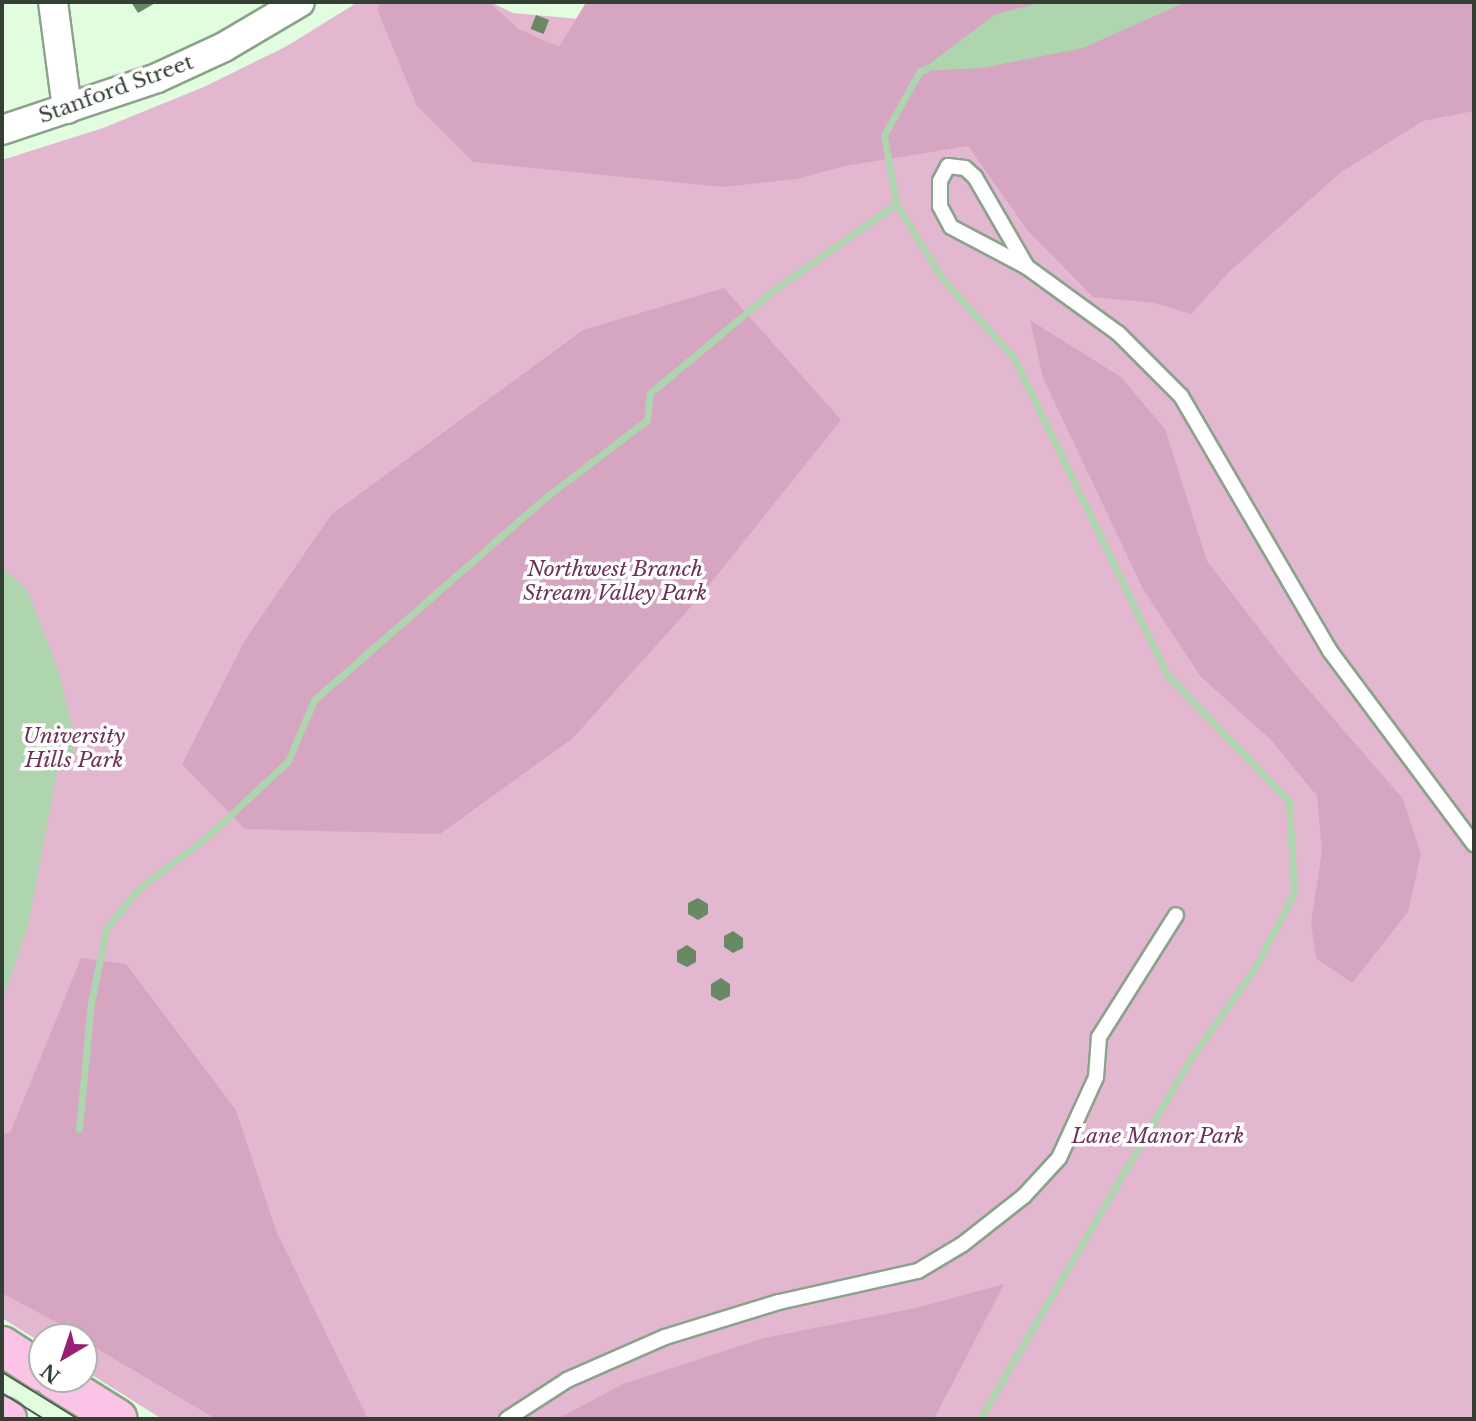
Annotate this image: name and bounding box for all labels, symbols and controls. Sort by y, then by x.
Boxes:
street label: Stanford Street [35,49,197,129]
park label: Northwest Branch Stream Valley Park [523,556,707,606]
park label: University Hills Park [23,723,125,773]
park label: Lane Manor Park [1071,1123,1245,1149]
north arrow [28,1323,98,1393]
text: N [37,1359,65,1388]

